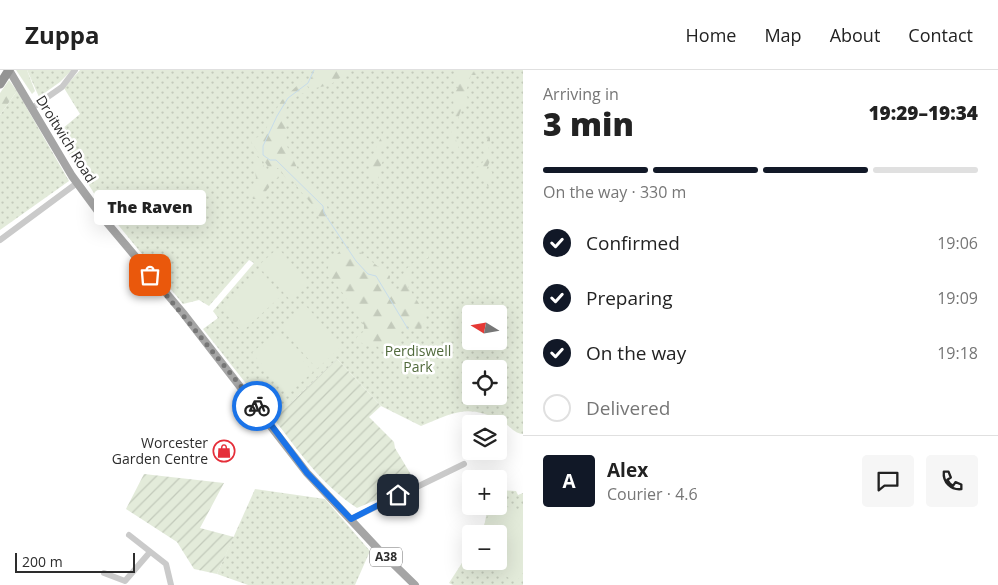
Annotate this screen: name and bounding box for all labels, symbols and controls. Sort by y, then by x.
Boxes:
text: Zuppa [25,18,100,51]
text: Home [686,23,736,47]
text: Map [764,23,802,47]
text: About [830,23,880,47]
text: Contact [908,23,973,47]
text: Arriving in [543,83,619,105]
street label: Droitwich Road [32,91,101,186]
text: 19:29–19:34 [868,100,978,126]
text: 3 min [543,102,634,145]
text: On the way · 330 m [543,181,686,203]
callout: The Raven [94,190,206,225]
text: The Raven [107,196,193,218]
icon: check [543,229,571,257]
text: Confirmed [586,230,680,256]
text: 19:06 [937,232,978,254]
pin [129,254,171,296]
icon: bag [136,261,164,289]
icon: check [543,284,571,312]
text: Preparing [586,285,673,311]
text: 19:09 [937,287,978,309]
north arrow [462,305,508,350]
map controls [462,305,507,570]
icon: check [543,339,571,367]
text: On the way [586,340,686,366]
park label: Perdiswell Park [385,341,451,376]
text: 19:18 [937,342,978,364]
button: locate [462,360,507,405]
courier [232,381,282,431]
icon: bike [243,392,271,420]
text: Delivered [586,395,670,421]
button: layers [462,415,507,460]
place label: Worcester Garden Centre [112,433,208,468]
shop icon: Worcester Garden Centre [212,439,236,463]
button: chat [862,455,914,507]
button: phone [926,455,978,507]
text: Alex [607,457,648,483]
text: A [562,468,576,494]
button: + [462,470,507,515]
pin [377,474,419,516]
icon: home [384,481,412,509]
text: Courier · 4.6 [607,483,698,505]
button: − [462,525,507,570]
road number: A38 [370,548,402,567]
scale bar [15,550,135,573]
text: 200 m [22,552,63,571]

